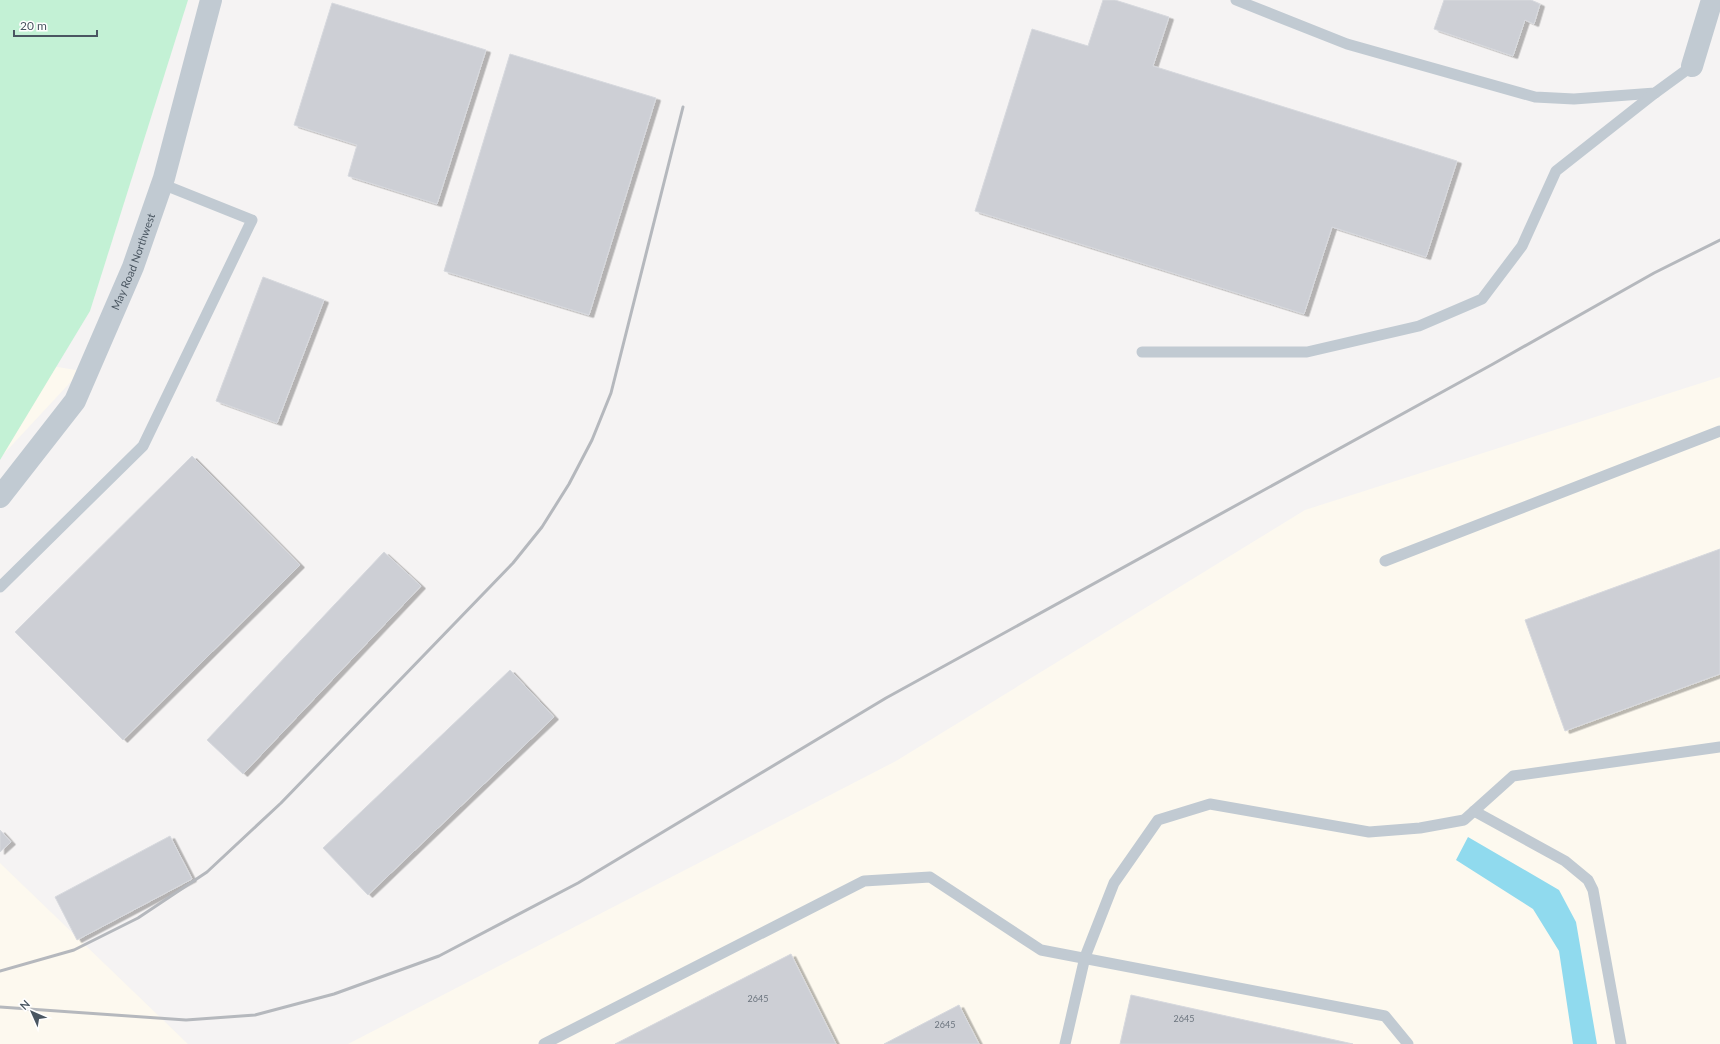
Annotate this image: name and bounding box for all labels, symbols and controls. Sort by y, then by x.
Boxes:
scale bar [14,12,97,38]
text: 20 m [20,18,47,33]
street label: May Road Northwest [108,211,157,312]
north arrow [12,992,52,1032]
house number: 2645 [748,993,768,1004]
text: N [17,997,32,1012]
house number: 2645 [1174,1013,1194,1024]
house number: 2645 [935,1019,955,1030]

